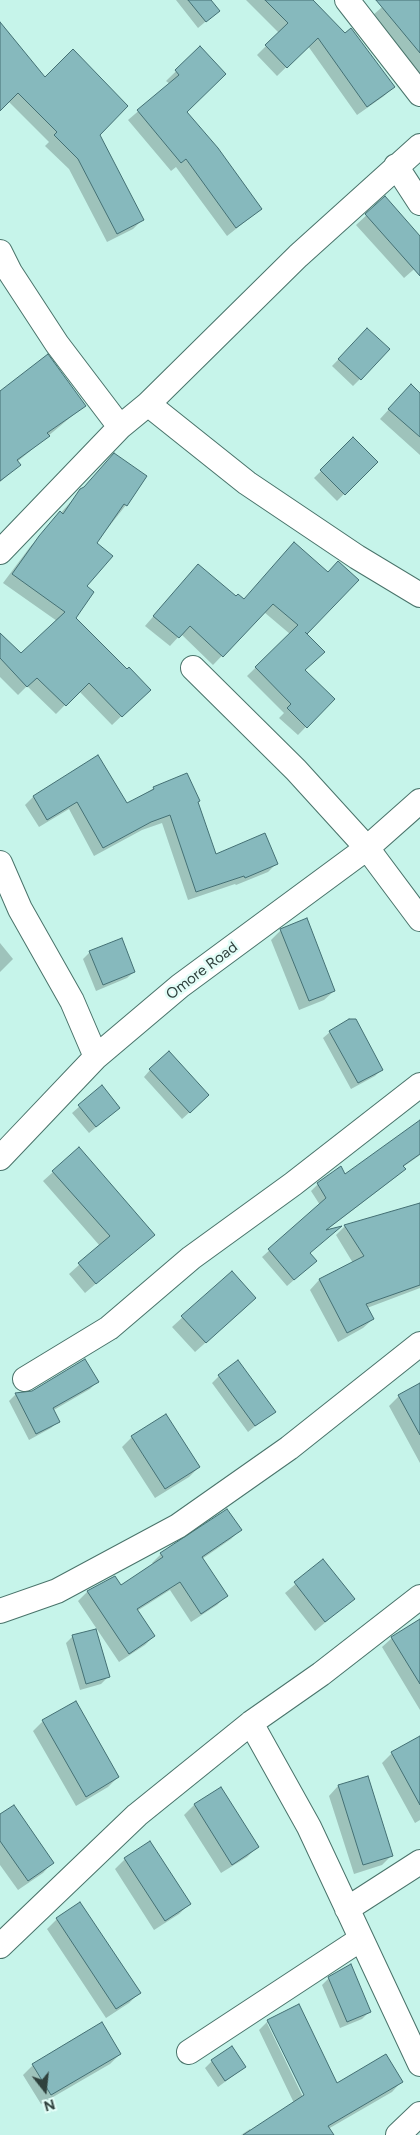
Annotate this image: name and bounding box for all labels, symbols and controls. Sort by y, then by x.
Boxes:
street label: Omore Road [163,938,241,1004]
north arrow [20,2065,70,2115]
text: N [42,2095,57,2115]

